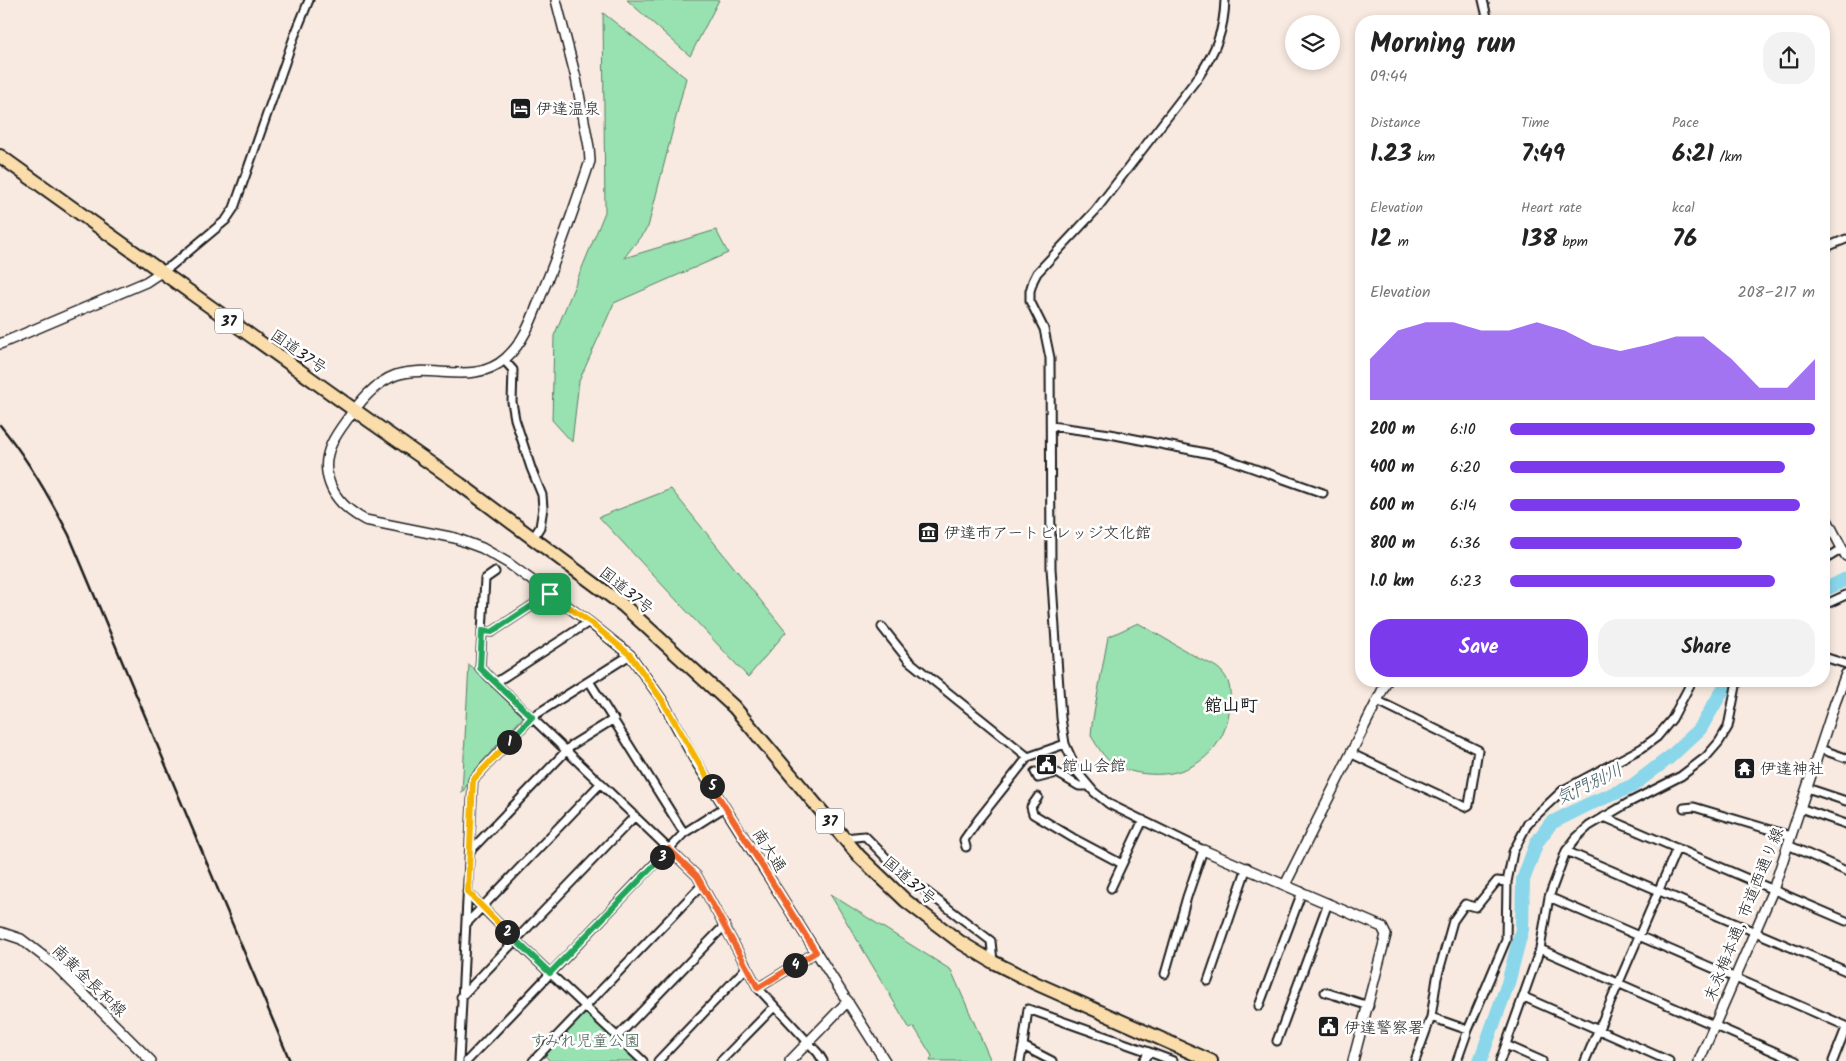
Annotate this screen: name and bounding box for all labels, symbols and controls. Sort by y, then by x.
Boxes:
map controls [1285,15,1340,70]
button: layers [1285,15,1340,70]
text: Morning run [1370,22,1516,67]
button: share [1763,32,1815,84]
text: 09:44 [1370,64,1407,89]
hotel icon: 伊達温泉 [508,96,532,120]
place label: 伊達温泉 [536,97,600,122]
text: Distance [1370,112,1420,134]
text: Time [1521,112,1549,134]
text: Pace [1672,112,1699,134]
text: 1.23 [1370,134,1412,174]
text: 7:49 [1521,134,1565,174]
text: 6:21 [1672,134,1714,174]
text: km [1412,146,1435,168]
text: /km [1714,146,1742,168]
text: Elevation [1370,197,1423,219]
text: Heart rate [1521,197,1582,219]
text: kcal [1672,197,1695,219]
text: 12 [1370,219,1392,259]
text: 138 [1521,219,1557,259]
text: 76 [1672,219,1697,259]
text: m [1392,231,1409,253]
text: bpm [1557,231,1588,253]
text: Elevation [1370,280,1431,305]
text: 208–217 m [1737,280,1815,305]
road number: 37 [215,308,243,334]
street label: 国道37号 [265,323,332,381]
text: 200 m [1370,417,1415,442]
text: 6:10 [1450,417,1476,442]
text: 400 m [1370,455,1414,480]
text: 6:20 [1450,455,1480,480]
text: 600 m [1370,493,1414,518]
text: 6:14 [1450,493,1477,518]
museum icon: 伊達市アートビレッジ文化館 [916,520,940,544]
place label: 伊達市アートビレッジ文化館 [944,521,1151,546]
text: 800 m [1370,531,1415,556]
text: 6:36 [1450,531,1481,556]
street label: 国道37号 [593,561,659,621]
text: 1.0 km [1370,569,1414,594]
text: 6:23 [1450,569,1481,594]
pin [529,573,571,615]
icon: arrive [536,580,564,608]
button: Save [1370,619,1588,677]
button: Share [1598,619,1815,677]
district label: 館山町 [1204,692,1258,721]
pin: 1 [496,730,522,754]
text: 1 [507,731,512,753]
public building icon: 館山会館 [1034,753,1058,777]
place label: 館山会館 [1062,754,1126,779]
temple icon: 伊達神社 [1732,756,1756,780]
water label: 気門別川 [1551,757,1628,814]
place label: 伊達神社 [1760,757,1824,782]
pin: 5 [700,774,724,798]
text: 5 [709,775,716,797]
road number: 37 [816,808,844,834]
street label: 南大通 [745,824,792,878]
street label: 末永梅本通, 市道西通り線 [1698,824,1791,1006]
pin: 3 [650,844,674,870]
text: 3 [659,846,666,868]
street label: 国道37号 [876,851,942,912]
pin: 2 [494,920,520,944]
text: 2 [503,921,512,943]
street label: 南黄金長和線 [46,939,132,1023]
pin: 4 [782,952,808,978]
text: 4 [792,954,799,976]
public building icon: 伊達警察署 [1316,1015,1340,1039]
place label: 伊達警察署 [1344,1016,1424,1041]
park label: すみれ児童公園 [530,1029,640,1054]

